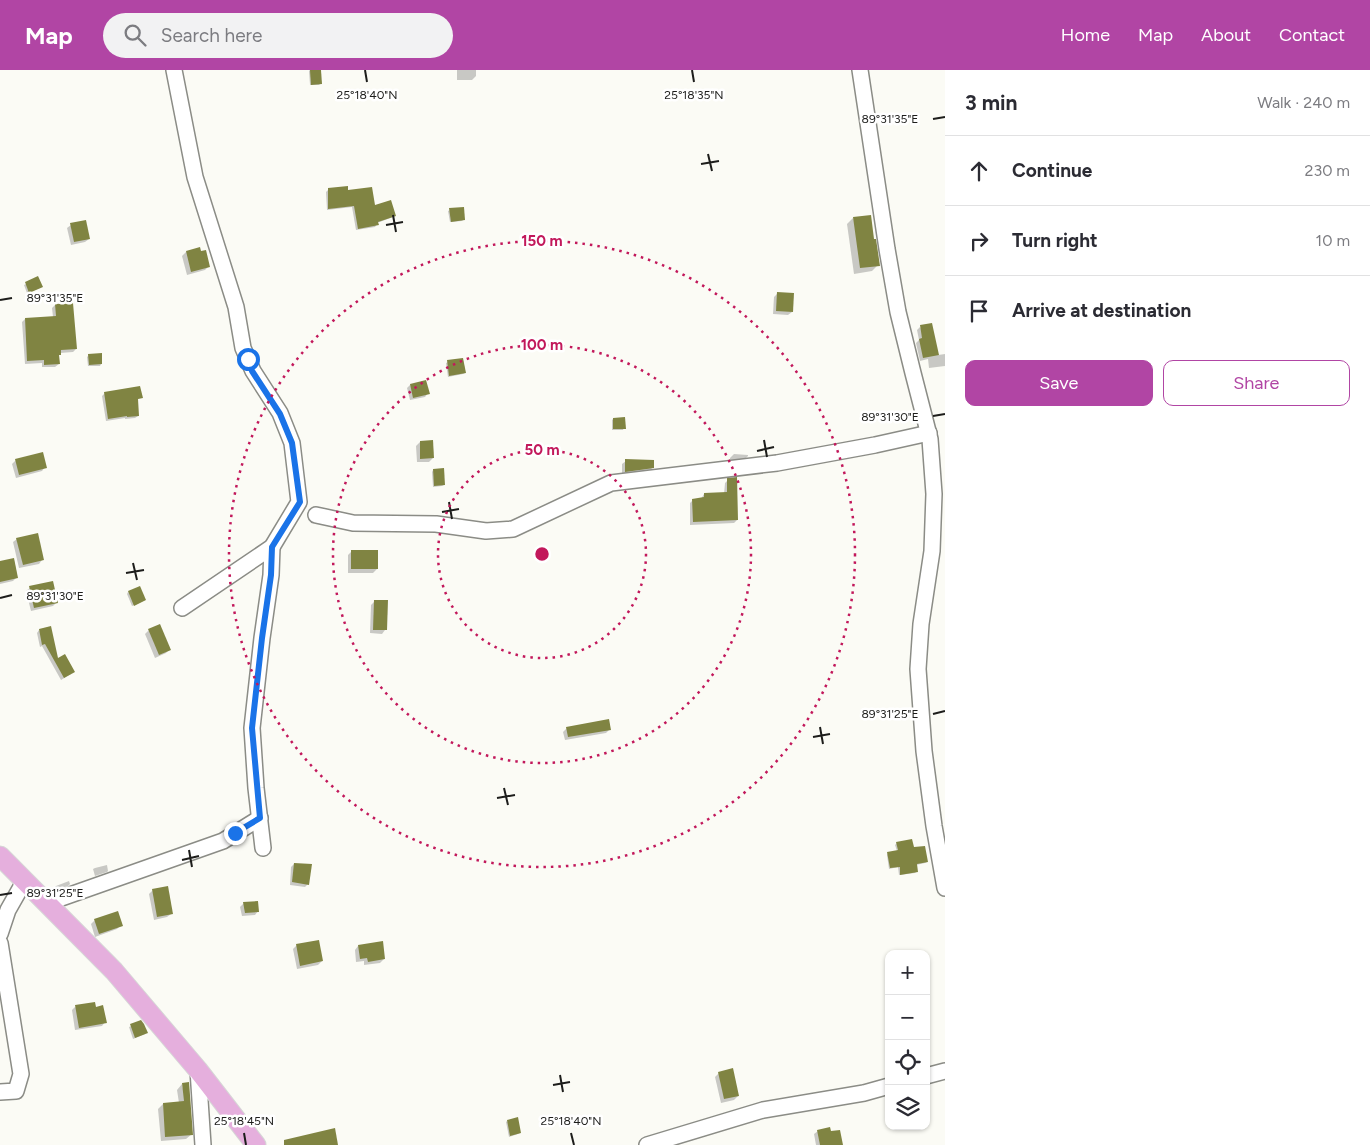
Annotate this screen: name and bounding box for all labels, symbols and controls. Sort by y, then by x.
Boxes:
search box [103,13,453,58]
text: Map [25,21,73,50]
icon: search [121,21,149,49]
text: Search here [161,24,262,47]
text: Home [1061,24,1110,46]
text: Map [1138,24,1173,46]
text: About [1201,24,1251,46]
text: Contact [1279,24,1345,46]
text: 25°18'40"N [336,88,398,102]
text: 25°18'35"N [664,88,724,102]
text: 3 min [965,90,1017,115]
text: Walk · 240 m [1257,93,1350,112]
text: 89°31'35"E [862,112,918,126]
icon: ahead [965,157,993,185]
text: Continue [1012,159,1092,182]
text: 230 m [1305,161,1350,180]
icon: right [965,227,993,255]
text: Turn right [1012,229,1098,252]
text: 10 m [1316,231,1350,250]
text: 150 m [521,232,563,250]
text: 89°31'35"E [27,291,83,305]
icon: arrive [965,297,993,325]
text: Arrive at destination [1012,299,1191,322]
text: 100 m [521,336,563,354]
route start [237,348,260,371]
button: Save [965,360,1153,406]
button: Share [1163,360,1350,406]
text: 89°31'30"E [861,410,919,424]
text: 50 m [524,441,560,459]
centre of rings [533,545,551,563]
text: 89°31'30"E [26,589,84,603]
text: 89°31'25"E [861,707,919,721]
route end [224,822,247,845]
text: 89°31'25"E [26,886,84,900]
map controls [885,950,930,1130]
button: + [885,950,930,995]
button: − [885,995,930,1040]
button: locate [885,1040,930,1085]
button: layers [885,1085,930,1130]
text: 25°18'45"N [214,1114,274,1128]
text: 25°18'40"N [540,1114,602,1128]

